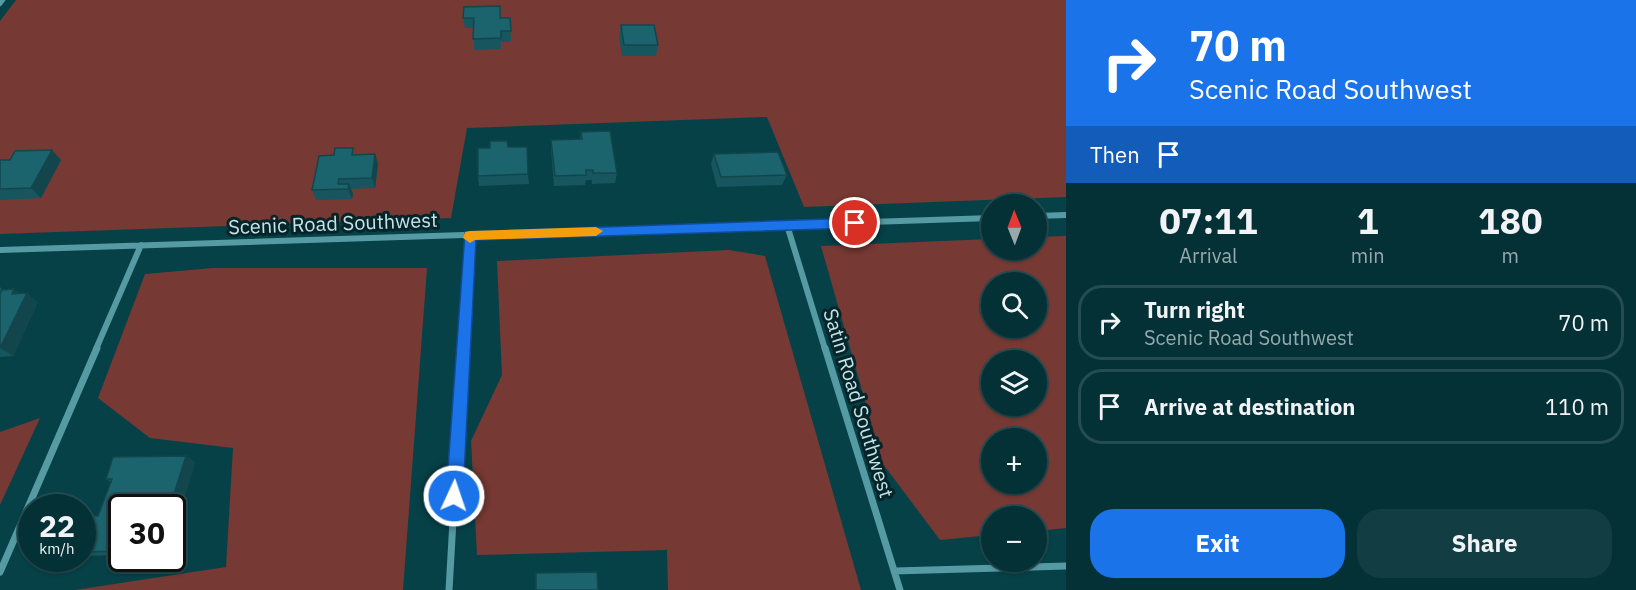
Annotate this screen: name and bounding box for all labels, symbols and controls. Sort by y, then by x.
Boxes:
text: 70 m [1189,18,1287,73]
icon: right [1090,24,1168,102]
text: Scenic Road Southwest [1189,71,1472,106]
icon: arrive [1152,138,1185,171]
text: Then [1090,140,1140,169]
north arrow [981,194,1047,260]
map controls [981,194,1047,572]
pin [829,197,880,248]
text: 07:11 [1159,197,1258,244]
text: 1 [1357,197,1379,244]
text: 180 [1478,197,1543,244]
street label: Scenic Road Southwest [228,206,438,240]
icon: arrive [838,206,871,239]
text: Arrival [1179,242,1238,269]
text: min [1351,242,1385,269]
text: m [1502,242,1519,269]
button: search [981,272,1047,338]
text: Turn right [1144,295,1245,324]
street label: Satin Road Southwest [817,305,901,501]
icon: right [1093,306,1126,339]
text: 70 m [1558,308,1609,337]
text: Scenic Road Southwest [1144,324,1354,351]
button: layers [981,350,1047,416]
icon: arrive [1093,390,1126,423]
text: Arrive at destination [1144,392,1355,421]
text: 110 m [1545,392,1609,421]
button: + [981,428,1047,494]
position arrow [422,464,486,528]
speed limit sign: 30 [108,494,186,572]
text: 22 [39,506,75,545]
button: − [981,506,1047,572]
button: Exit [1090,509,1345,578]
button: Share [1357,509,1612,578]
text: km/h [39,539,75,558]

